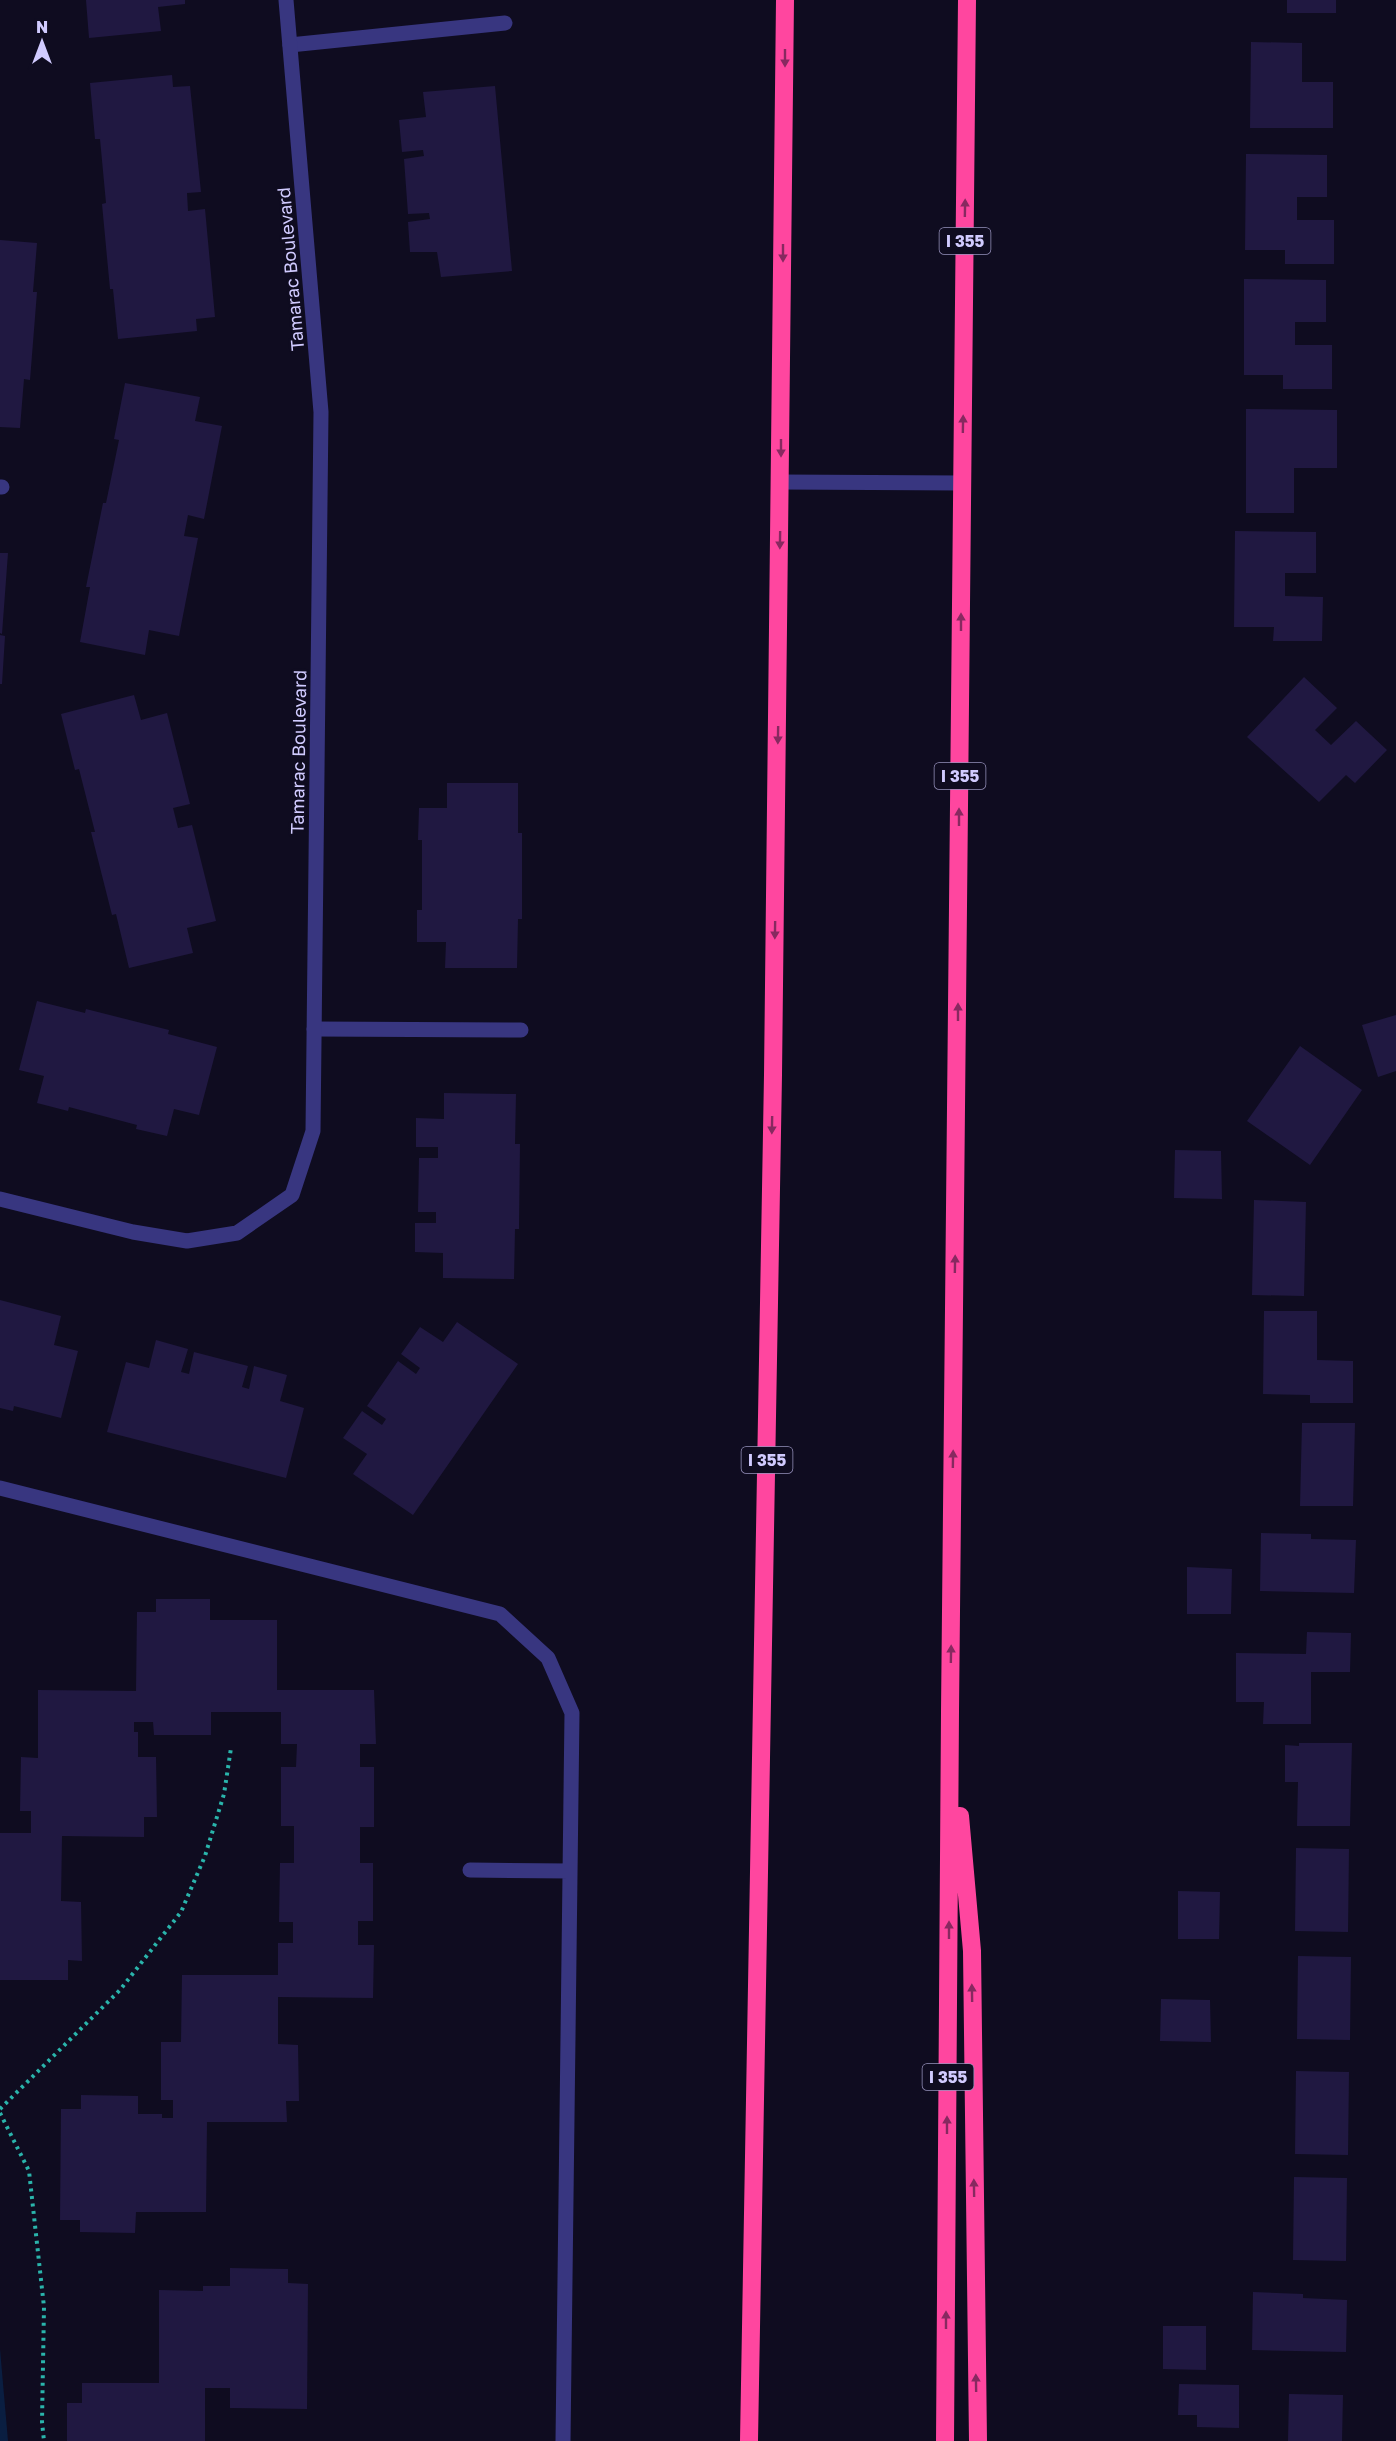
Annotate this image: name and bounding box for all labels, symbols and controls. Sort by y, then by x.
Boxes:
north arrow [12,12,72,72]
text: N [36,17,48,37]
one-way arrow [780,49,790,68]
street label: Tamarac Boulevard [272,186,308,352]
one-way arrow [960,199,970,218]
road number: I 355 [940,228,990,254]
one-way arrow [778,244,788,263]
one-way arrow [958,415,968,434]
one-way arrow [776,439,786,458]
one-way arrow [775,531,785,550]
one-way arrow [956,612,966,631]
street label: Tamarac Boulevard [286,670,310,834]
one-way arrow [773,726,783,745]
road number: I 355 [934,763,986,789]
one-way arrow [955,807,964,826]
one-way arrow [770,921,780,940]
one-way arrow [953,1002,963,1021]
one-way arrow [768,1116,777,1135]
one-way arrow [950,1254,960,1273]
road number: I 355 [742,1447,792,1473]
one-way arrow [948,1449,958,1468]
one-way arrow [946,1644,956,1663]
one-way arrow [944,1920,954,1939]
one-way arrow [967,1983,977,2002]
road number: I 355 [922,2064,974,2090]
one-way arrow [942,2115,952,2134]
one-way arrow [969,2178,979,2197]
one-way arrow [941,2310,951,2329]
one-way arrow [971,2373,981,2392]

